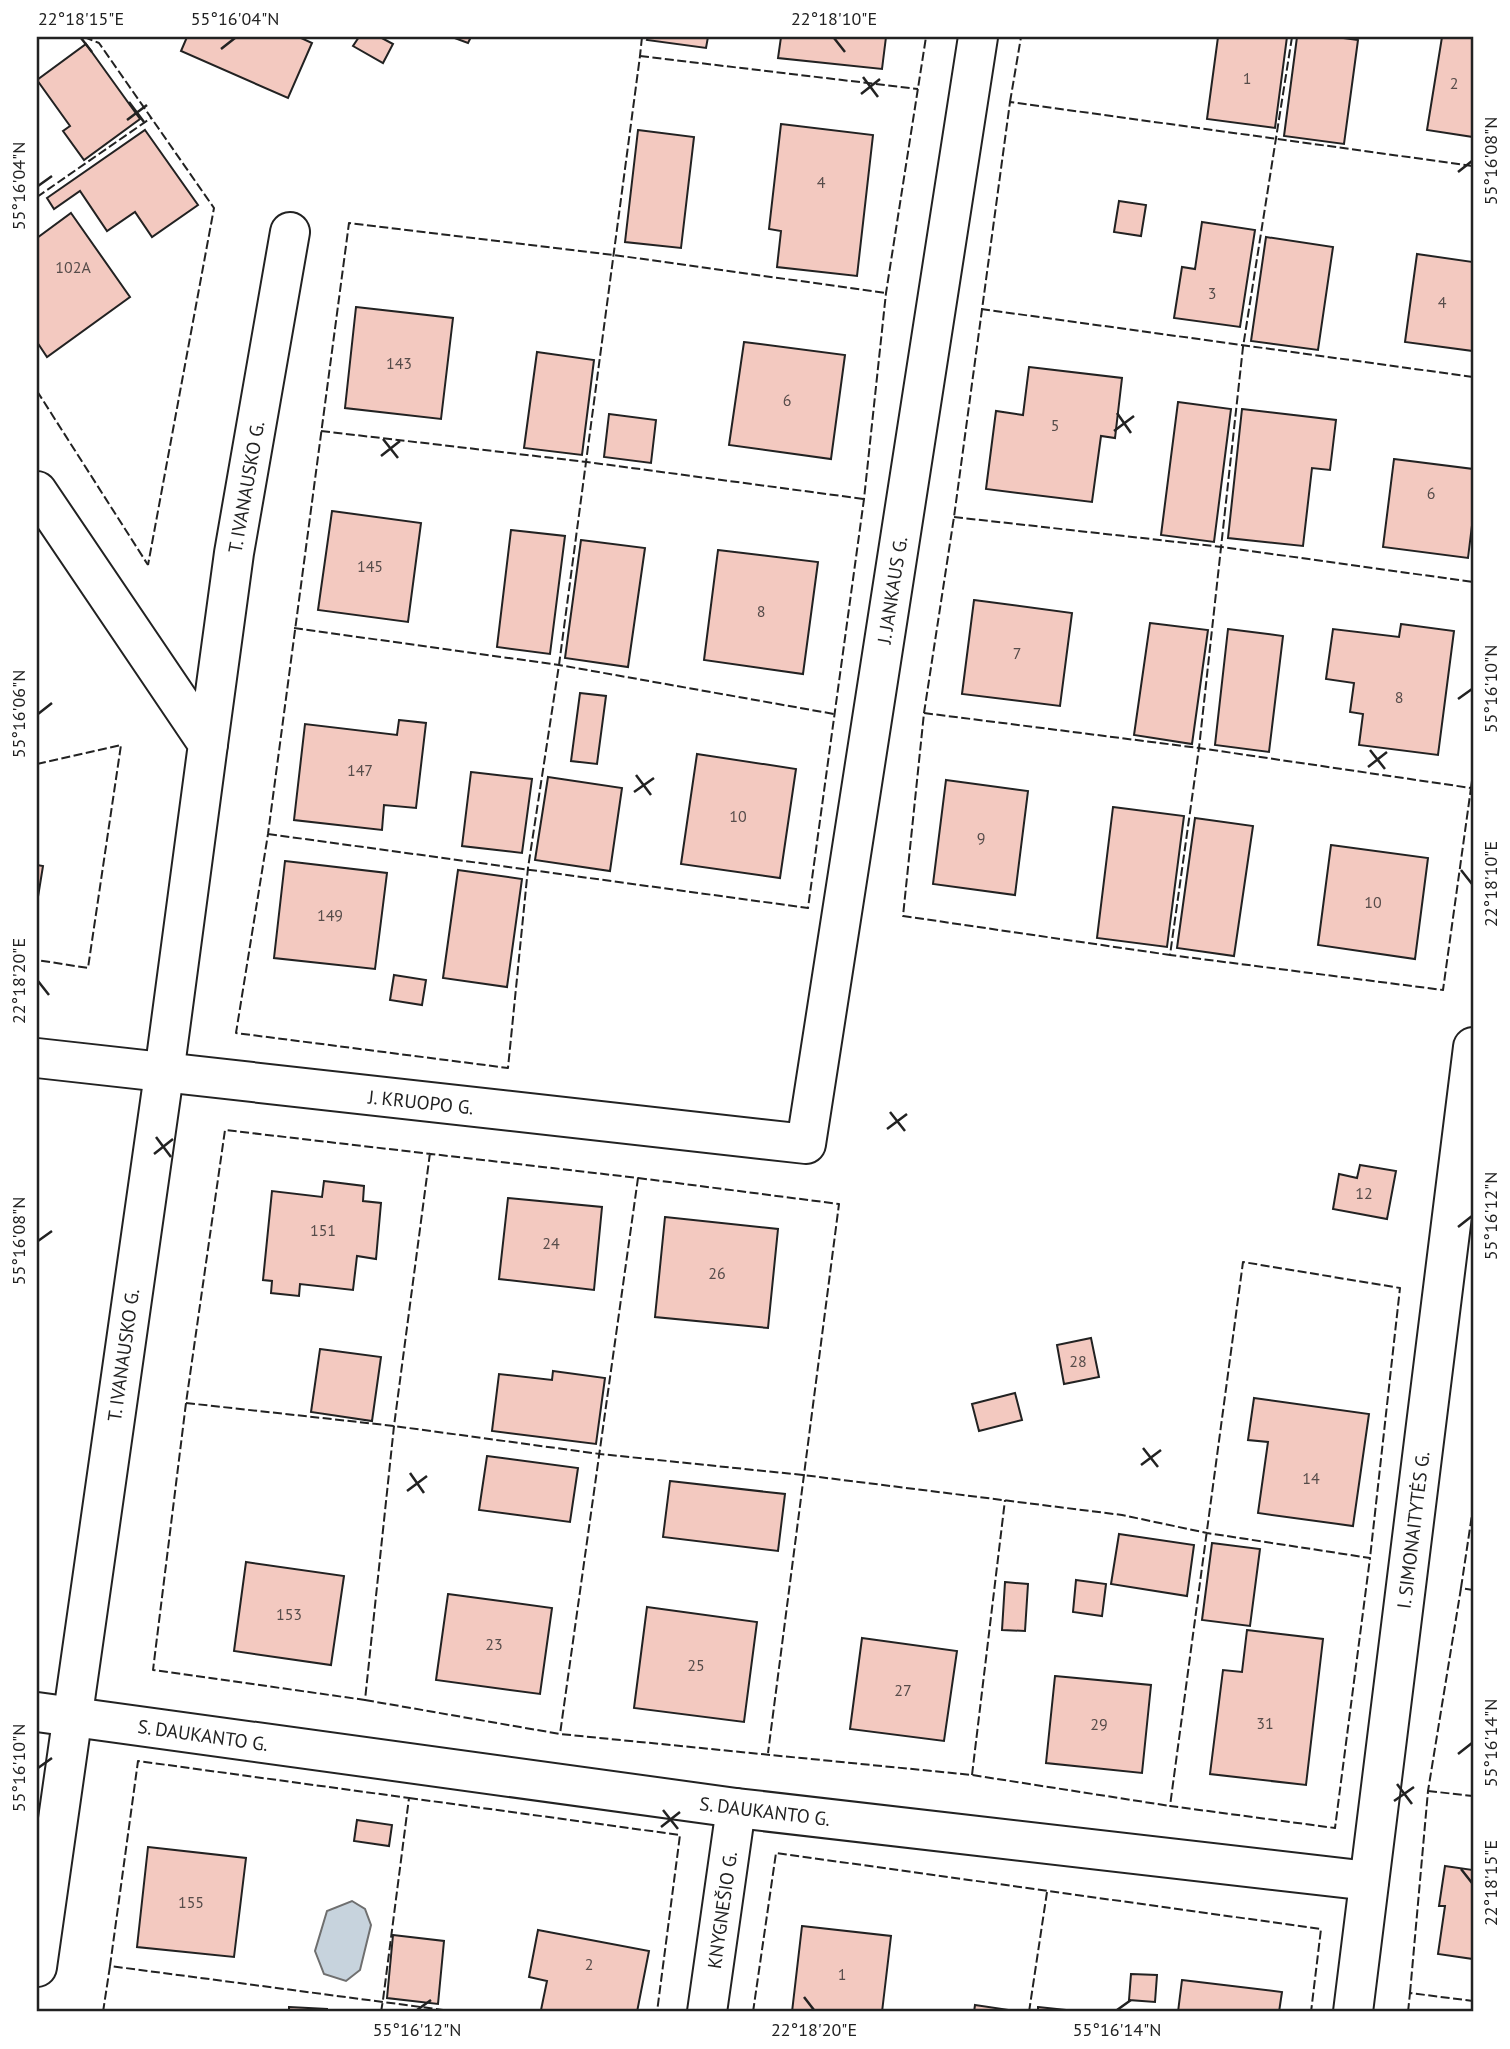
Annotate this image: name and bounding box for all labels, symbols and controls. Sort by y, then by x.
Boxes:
text: 22°18'15"E [38,7,124,30]
text: 55°16'04"N [191,7,279,30]
text: 22°18'10"E [791,7,877,30]
house number: 1 [1243,68,1251,88]
house number: 2 [1450,73,1458,93]
text: 55°16'08"N [1479,117,1502,205]
text: 55°16'04"N [7,142,30,230]
house number: 4 [817,172,826,192]
house number: 102A [55,257,91,277]
house number: 3 [1208,283,1216,303]
house number: 4 [1438,292,1447,312]
house number: 143 [386,353,412,373]
house number: 6 [783,390,791,410]
house number: 5 [1051,415,1059,435]
street label: T. IVANAUSKO G. [223,419,269,555]
house number: 6 [1427,483,1435,503]
street label: J. JANKAUS G. [872,535,912,646]
house number: 145 [357,556,383,576]
house number: 8 [757,601,765,621]
house number: 7 [1013,643,1021,663]
text: 55°16'10"N [1479,645,1502,733]
text: 55°16'06"N [7,670,30,758]
house number: 8 [1395,687,1403,707]
house number: 147 [347,760,373,780]
house number: 10 [729,806,747,826]
house number: 9 [977,828,985,848]
text: 22°18'10"E [1479,841,1502,927]
house number: 10 [1364,892,1382,912]
house number: 149 [317,905,343,925]
text: 22°18'20"E [7,938,30,1024]
street label: J. KRUOPO G. [366,1084,475,1119]
text: 55°16'12"N [1479,1172,1502,1260]
house number: 12 [1355,1183,1373,1203]
text: 55°16'08"N [7,1197,30,1285]
house number: 151 [310,1220,336,1240]
house number: 24 [542,1233,560,1253]
house number: 26 [708,1263,726,1283]
street label: T. IVANAUSKO G. [102,1287,144,1423]
house number: 28 [1069,1351,1087,1371]
street label: I. SIMONAITYTĖS G. [1391,1450,1435,1610]
house number: 14 [1302,1468,1320,1488]
house number: 153 [276,1604,302,1624]
house number: 23 [485,1634,503,1654]
house number: 25 [687,1655,705,1675]
house number: 27 [894,1680,912,1700]
text: 55°16'14"N [1479,1699,1502,1787]
house number: 31 [1256,1713,1274,1733]
street label: S. DAUKANTO G. [136,1714,270,1756]
house number: 29 [1090,1714,1108,1734]
text: 55°16'10"N [7,1724,30,1812]
street label: S. DAUKANTO G. [698,1791,832,1831]
text: 22°18'15"E [1479,1840,1502,1926]
street label: KNYGNEŠIO G. [702,1850,742,1970]
house number: 155 [178,1892,204,1912]
house number: 2 [585,1954,593,1974]
house number: 1 [838,1964,846,1984]
text: 55°16'12"N [373,2018,461,2041]
text: 22°18'20"E [771,2018,857,2041]
text: 55°16'14"N [1073,2018,1161,2041]

